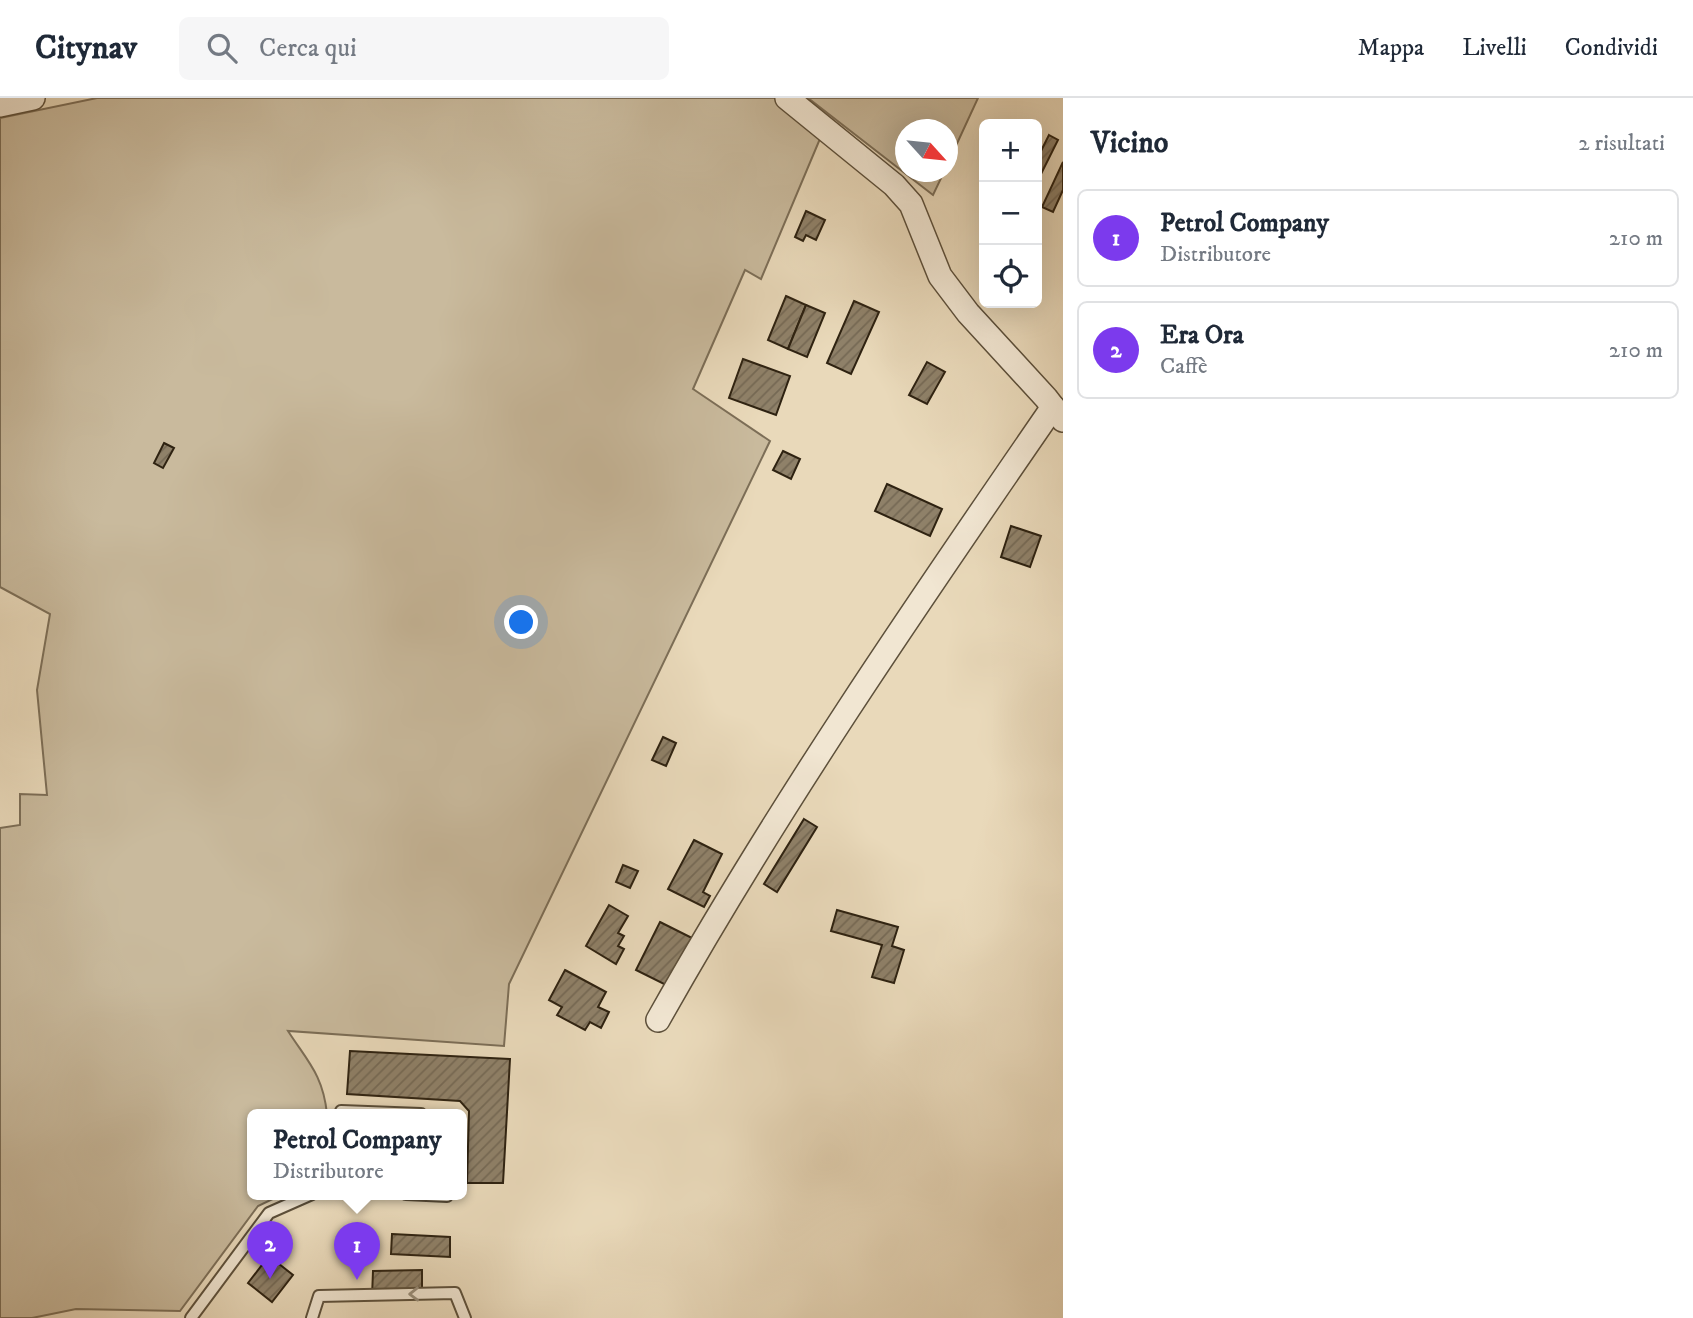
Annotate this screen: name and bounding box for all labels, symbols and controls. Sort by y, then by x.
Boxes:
search box [179,17,669,80]
text: Citynav [35,28,137,69]
icon: search [203,29,241,67]
text: Cerca qui [259,32,357,65]
text: Mappa [1358,33,1424,63]
text: Livelli [1462,33,1527,63]
text: Condividi [1565,33,1658,63]
north arrow [895,119,958,182]
map controls [979,119,1042,308]
button: + [979,119,1042,182]
text: Vicino [1091,125,1168,162]
text: 2 risultati [1578,129,1665,158]
button: − [979,182,1042,245]
text: Petrol Company [1160,207,1329,240]
text: 1 [1112,224,1120,253]
text: 210 m [1609,224,1663,253]
text: Distributore [1160,240,1271,269]
button: locate [979,245,1042,308]
text: Era Ora [1160,319,1244,352]
text: 2 [1110,336,1122,365]
text: 210 m [1609,336,1663,365]
text: Caffè [1160,352,1207,381]
your location [504,605,538,639]
popup [247,1109,467,1200]
text: Petrol Company [273,1124,441,1157]
text: Distributore [273,1157,384,1186]
pin: 2 [247,1221,293,1279]
pin: 1 [334,1222,380,1280]
one-way arrow [408,1286,418,1302]

